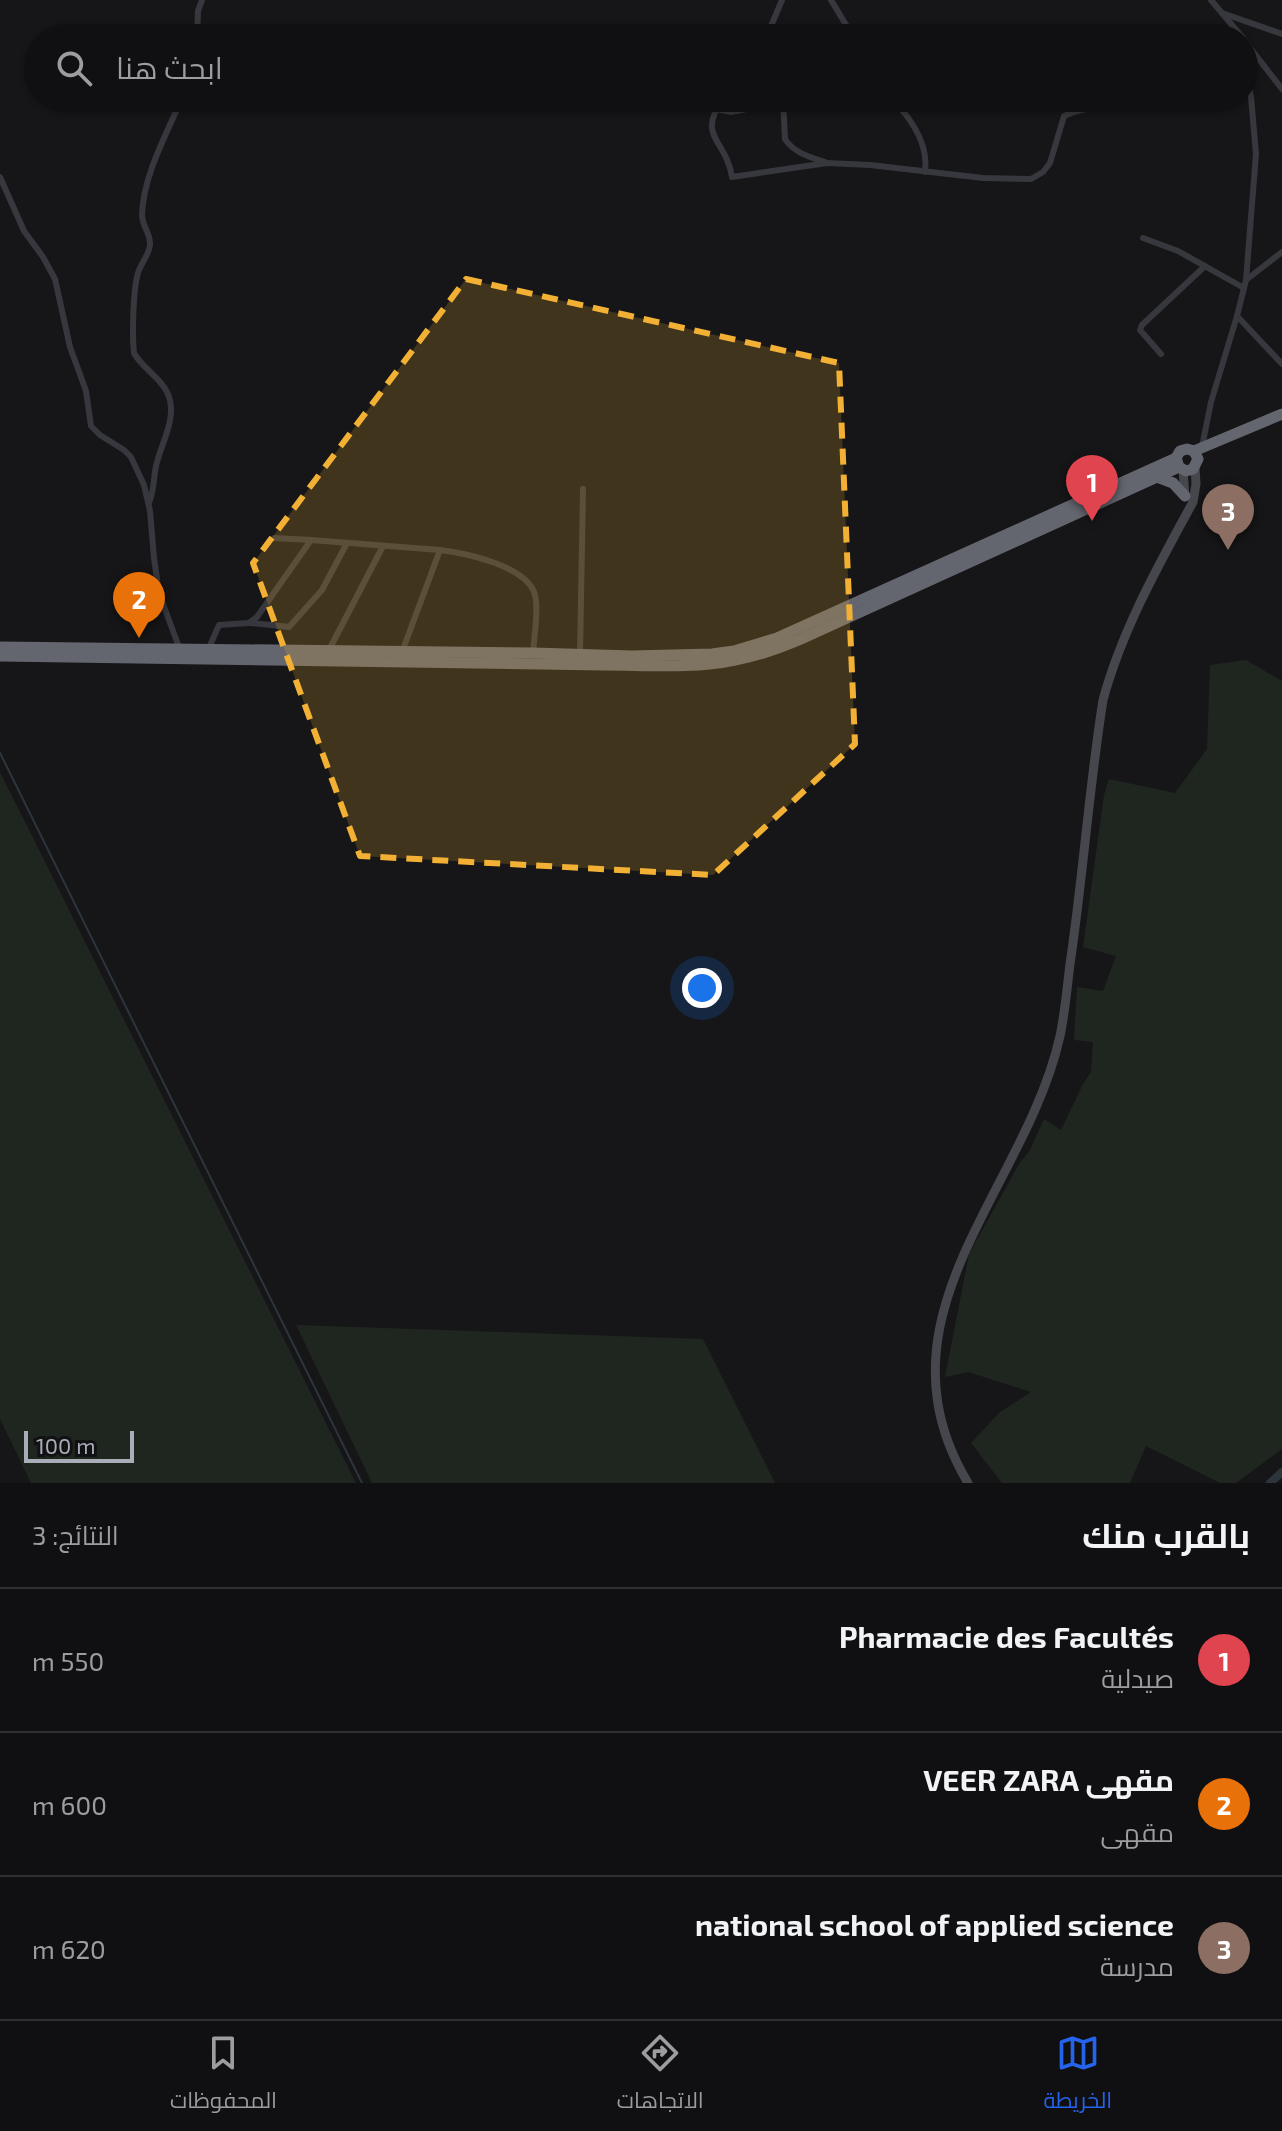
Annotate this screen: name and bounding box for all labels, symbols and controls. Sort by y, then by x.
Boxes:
search box [24,24,1258,112]
icon: search [52,46,96,90]
text: ابحث هنا [116,49,223,85]
pin: 1 [1066,455,1118,521]
pin: 3 [1202,484,1254,550]
pin: 2 [113,572,165,638]
your location [682,968,722,1008]
scale bar [24,1427,134,1463]
text: 100 m [36,1432,95,1458]
text: بالقرب منك [1082,1514,1250,1555]
text: النتائج: 3 [32,1519,119,1550]
text: Pharmacie des Facultés [839,1618,1174,1654]
text: 550 m [32,1645,104,1676]
text: 1 [1218,1645,1230,1676]
text: صيدلية [1101,1662,1174,1693]
text: مقهى VEER ZARA [923,1761,1174,1797]
text: 600 m [32,1789,107,1820]
text: 2 [1216,1789,1232,1820]
text: مقهى [1101,1816,1174,1847]
text: national school of applied science [695,1906,1174,1942]
text: 620 m [32,1933,106,1964]
text: 3 [1217,1933,1231,1964]
text: مدرسة [1100,1950,1174,1981]
tab: المحفوظات [170,2031,277,2121]
tab: الاتجاهات [617,2031,704,2121]
tab: الخريطة [1043,2031,1112,2121]

